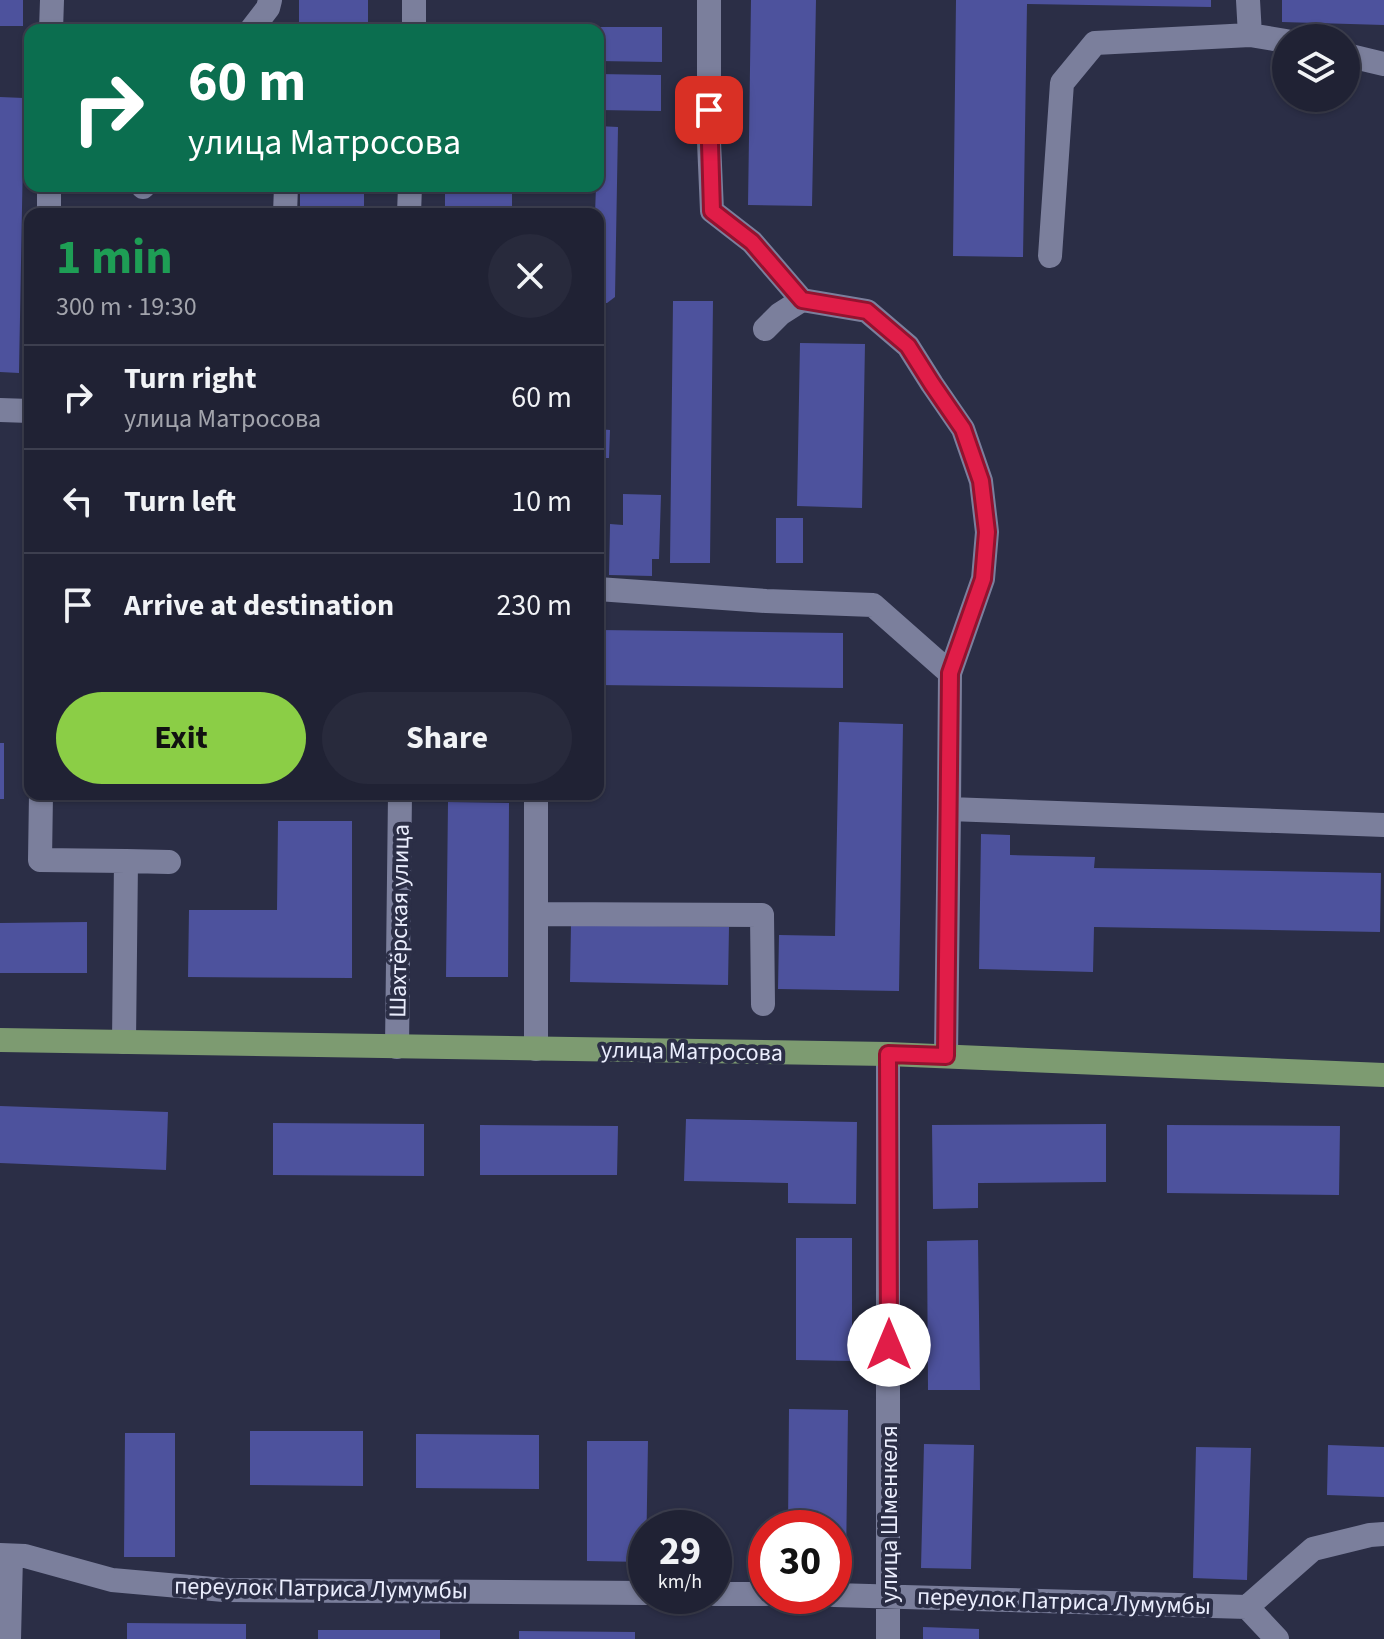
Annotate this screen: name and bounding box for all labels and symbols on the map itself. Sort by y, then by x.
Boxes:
pin [675,76,743,144]
street label: Шахтёрская улица [380,824,419,1018]
street label: улица Матросова [601,1032,783,1071]
position arrow [847,1303,931,1387]
street label: улица Шменкеля [872,1425,907,1603]
speed limit sign: 30 [748,1510,852,1614]
street label: переулок Патриса Лумумбы [174,1568,468,1609]
street label: переулок Патриса Лумумбы [917,1579,1211,1624]

